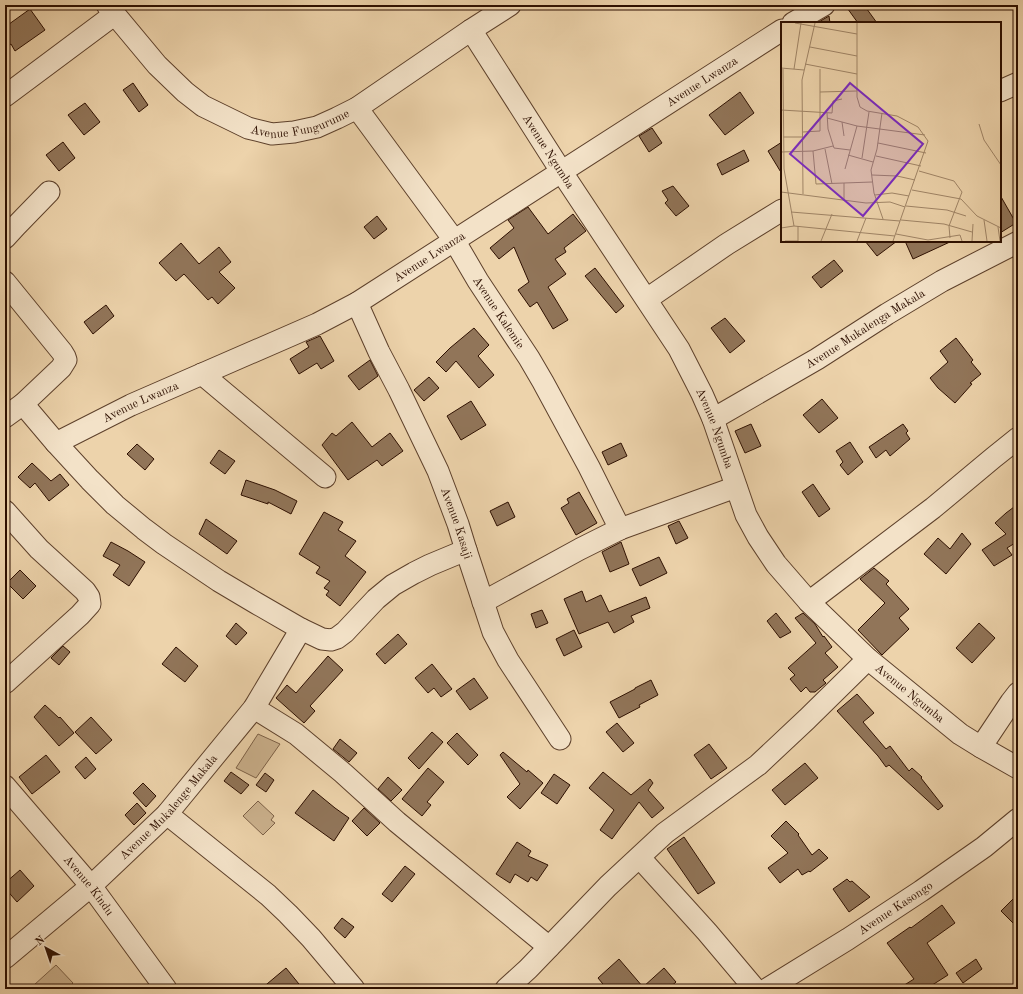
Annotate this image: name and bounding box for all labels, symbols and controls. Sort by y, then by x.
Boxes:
inset map [781,22,1001,242]
street label: Avenue Lwanza [665,55,740,110]
street label: Avenue Fungurume [249,108,352,141]
street label: Avenue Ngumba [520,113,576,191]
street label: Avenue Lwanza [392,230,468,285]
street label: Avenue Kalemie [470,275,526,352]
street label: Avenue Mukalenga Makala [804,288,928,371]
street label: Avenue Lwanza [101,380,181,425]
street label: Avenue Ngumba [693,386,735,470]
street label: Avenue Kasaji [438,486,474,561]
street label: Avenue Ngumba [872,662,946,725]
street label: Avenue Mukalenge Makala [118,753,220,862]
street label: Avenue Kindu [61,854,116,919]
street label: Avenue Kasongo [857,880,936,937]
north arrow [26,928,66,968]
text: N [34,934,48,948]

